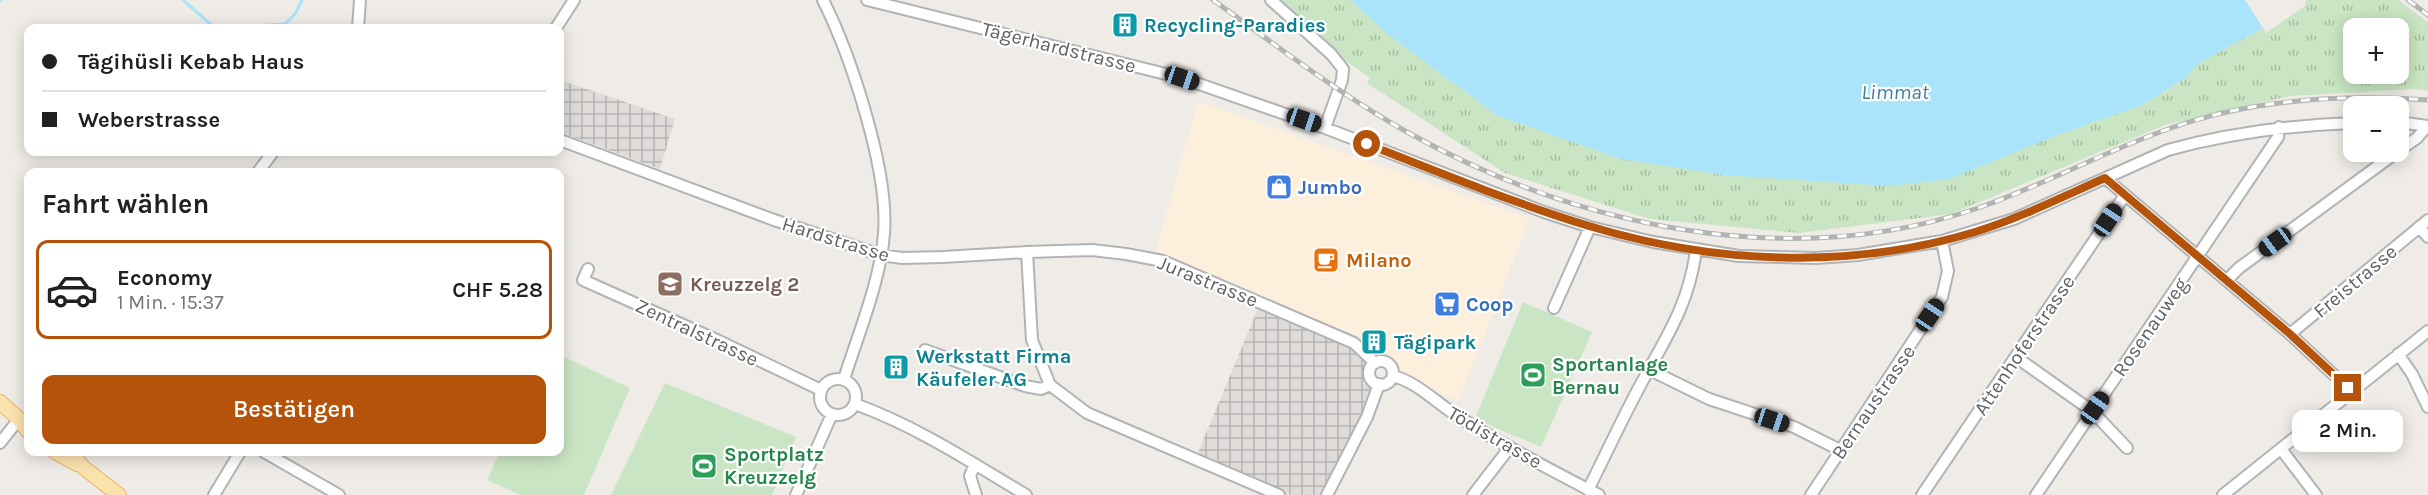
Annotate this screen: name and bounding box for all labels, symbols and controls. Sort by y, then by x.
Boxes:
building icon: Recycling-Paradies [1110,10,1140,40]
place label: Recycling-Paradies [1144,14,1326,37]
street label: Tägerhardstrasse [980,17,1138,78]
map controls [2343,18,2409,162]
button: + [2343,18,2409,84]
text: Tägihüsli Kebab Haus [78,49,304,75]
car [1162,64,1202,92]
water label: Limmat [1861,80,1930,104]
button: − [2343,96,2409,162]
car [1284,106,1324,134]
text: Weberstrasse [78,107,220,133]
route start [1353,130,1380,157]
shop icon: Jumbo [1264,172,1294,202]
place label: Jumbo [1298,176,1362,199]
text: Fahrt wählen [42,188,209,220]
car [2090,200,2126,240]
street label: Hardstrasse [779,212,892,267]
car [2255,224,2295,260]
street label: Freistrasse [2309,240,2402,323]
cafe icon: Milano [1311,245,1341,275]
place label: Milano [1346,249,1412,272]
street label: Jurastrasse [1154,251,1261,312]
icon: car [45,263,99,317]
text: Economy [117,265,212,291]
school or university icon: Kreuzzelg 2 [655,269,685,299]
street label: Attenhoferstrasse [1969,271,2080,420]
place label: Kreuzzelg 2 [690,273,799,296]
street label: Rosenauweg [2108,274,2193,381]
text: CHF 5.28 [452,277,543,303]
supermarket icon: Coop [1432,289,1462,319]
text: 1 Min. · 15:37 [117,291,224,314]
place label: Coop [1466,293,1514,316]
street label: Zentralstrasse [632,294,762,371]
car [1912,295,1948,335]
building icon: Tägipark [1359,327,1389,357]
place label: Tägipark [1394,331,1476,354]
street label: Bernaustrasse [1827,341,1920,464]
place label: Werkstatt Firma Käufeler AG [916,345,1071,391]
building icon: Werkstatt Firma Käufeler AG [881,352,911,382]
place label: Sportanlage Bernau [1552,353,1668,399]
sports icon: Sportanlage Bernau [1518,360,1548,390]
route end [2334,374,2361,401]
button: Bestätigen [42,375,546,444]
car [2077,388,2113,428]
street label: Tödistrasse [1444,401,1546,474]
car [1752,406,1792,434]
callout: 2 Min. [2292,409,2404,451]
text: 2 Min. [2319,419,2376,442]
place label: Sportplatz Kreuzzelg [724,443,824,489]
sports icon: Sportplatz Kreuzzelg [689,451,719,481]

